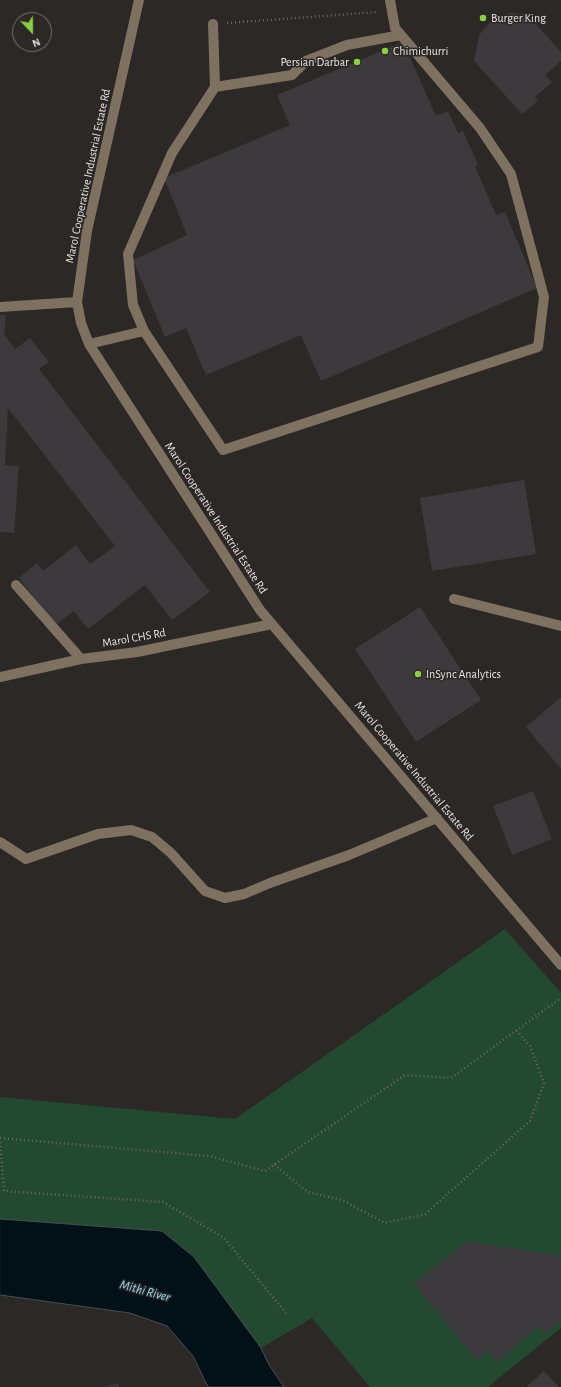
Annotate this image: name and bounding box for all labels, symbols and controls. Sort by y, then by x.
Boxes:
place label: Burger King [491,11,546,25]
north arrow [12,12,52,52]
marker: Burger King [478,13,488,23]
text: N [31,36,42,49]
place label: Chimichurri [393,44,448,58]
marker: Chimichurri [380,46,390,56]
place label: Persian Darbar [280,55,349,69]
marker: Persian Darbar [352,57,362,67]
street label: Marol Cooperative Industrial Estate Rd [62,88,114,264]
street label: Marol Cooperative Industrial Estate Rd [162,440,270,596]
street label: Marol CHS Rd [101,625,167,651]
place label: InSync Analytics [426,667,501,681]
marker: InSync Analytics [413,669,423,679]
street label: Marol Cooperative Industrial Estate Rd [351,698,477,844]
water label: Mithi River [118,1277,172,1305]

